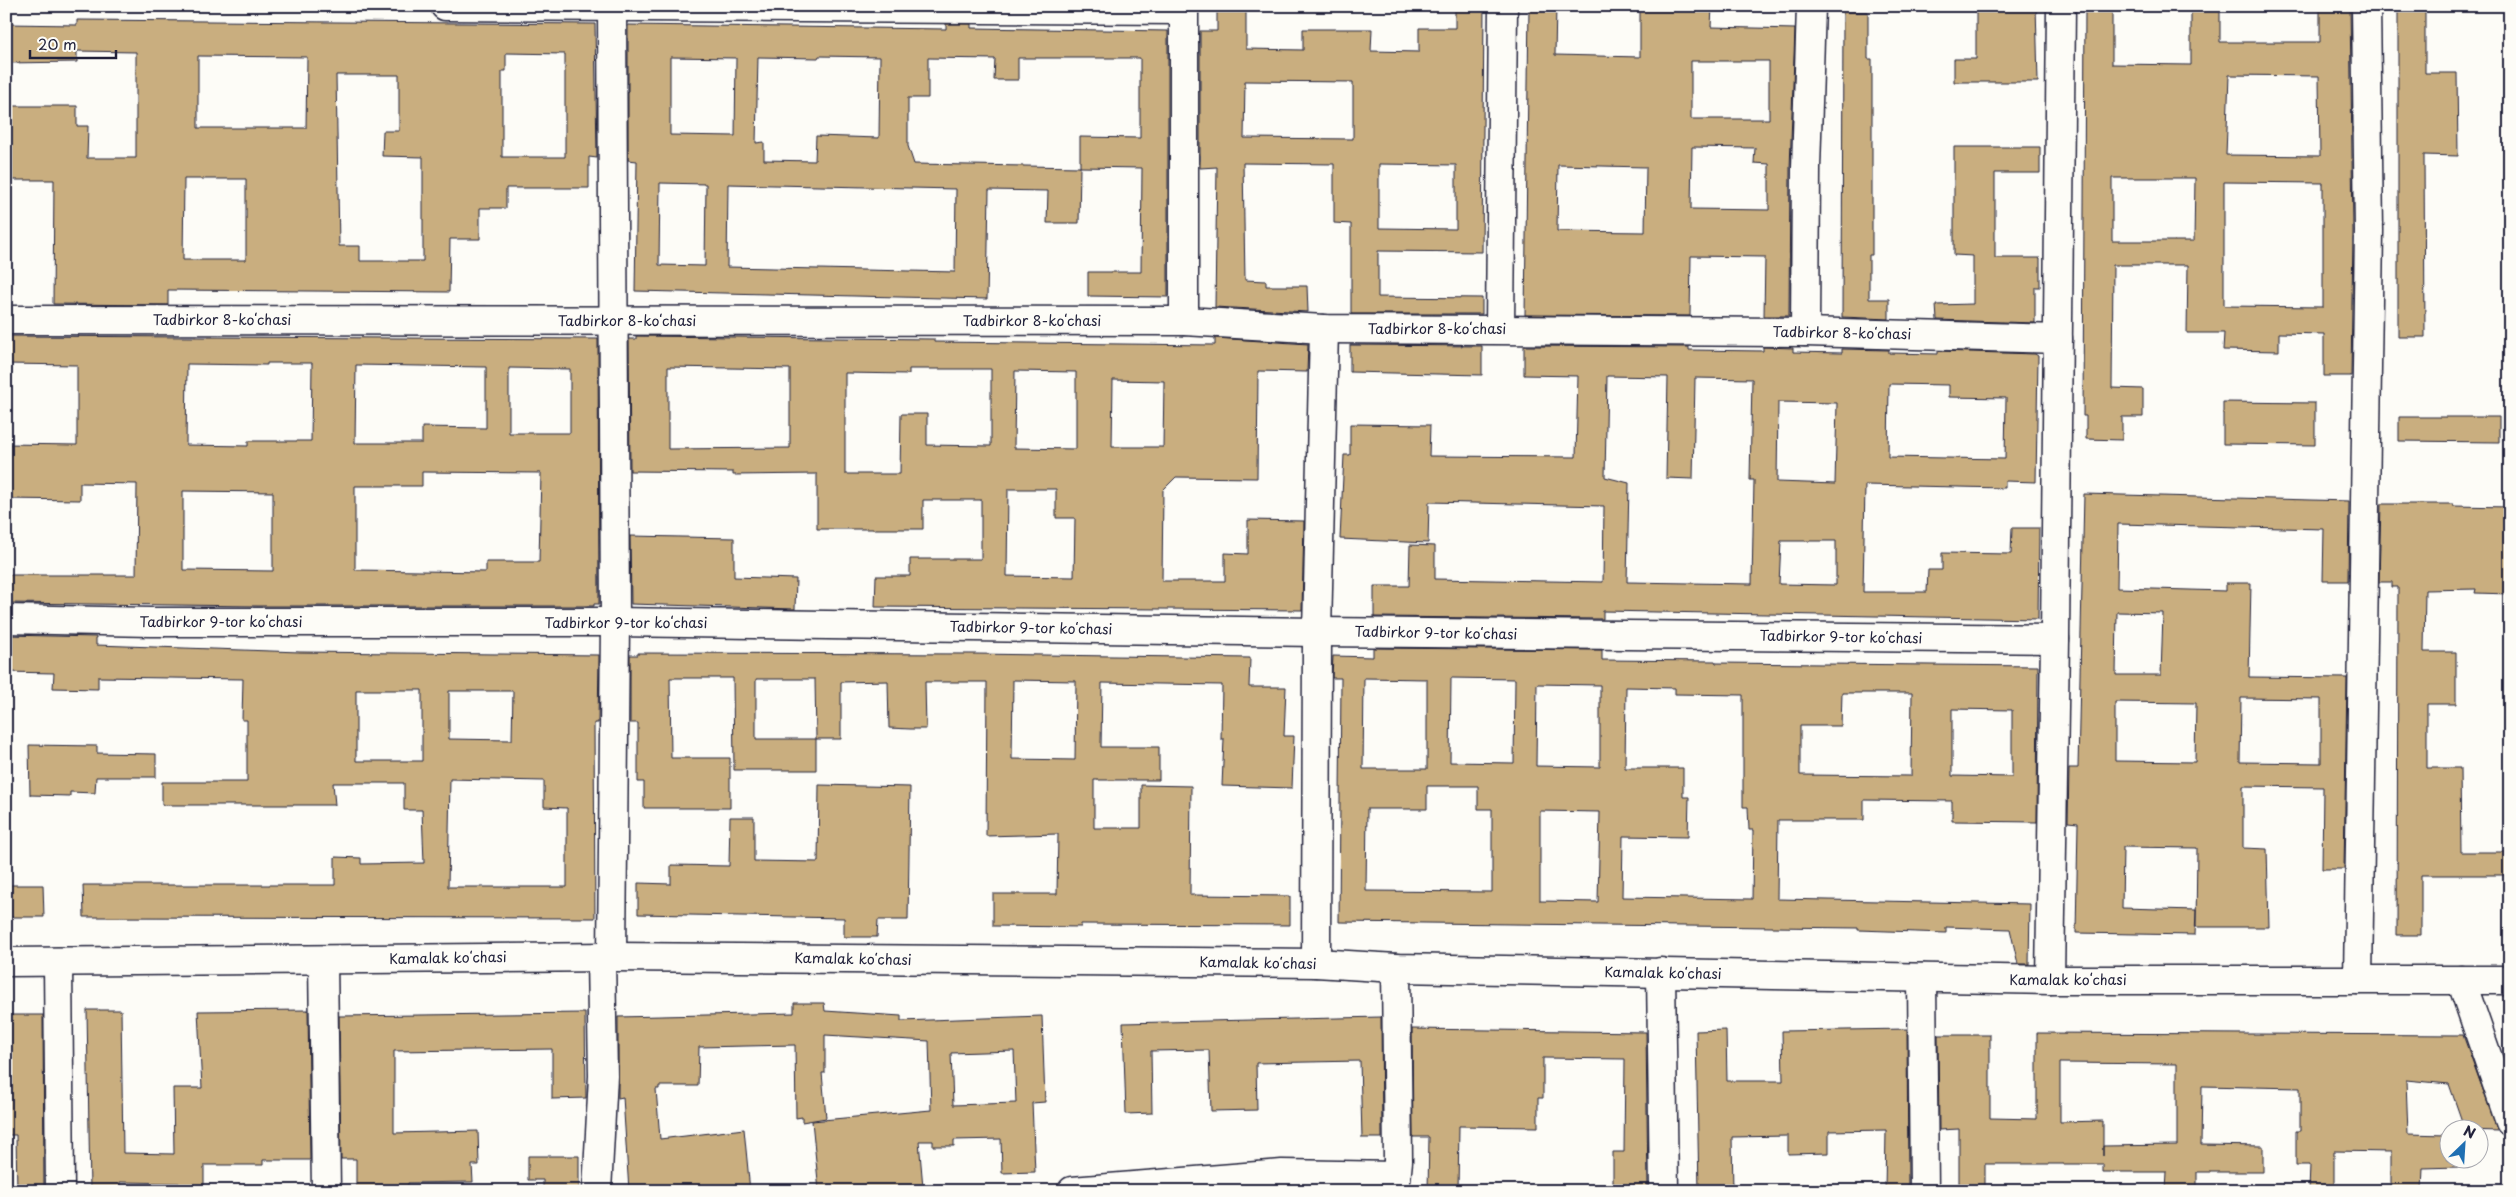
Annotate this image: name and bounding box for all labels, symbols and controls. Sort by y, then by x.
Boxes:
scale bar [30,28,116,60]
text: 20 m [38,32,77,55]
street label: Tadbirkor 8-koʻchasi [153,309,291,330]
street label: Tadbirkor 8-koʻchasi [558,310,696,331]
street label: Tadbirkor 8-koʻchasi [963,310,1101,331]
street label: Tadbirkor 8-koʻchasi [1368,318,1506,339]
street label: Tadbirkor 8-koʻchasi [1772,321,1912,344]
street label: Tadbirkor 9-tor koʻchasi [140,611,302,632]
street label: Tadbirkor 9-tor koʻchasi [545,612,707,633]
street label: Tadbirkor 9-tor koʻchasi [949,616,1113,639]
street label: Tadbirkor 9-tor koʻchasi [1354,621,1518,644]
street label: Tadbirkor 9-tor koʻchasi [1759,625,1923,648]
street label: Kamalak koʻchasi [389,946,507,969]
street label: Kamalak koʻchasi [794,947,912,970]
street label: Kamalak koʻchasi [1199,951,1317,974]
street label: Kamalak koʻchasi [1604,961,1722,984]
street label: Kamalak koʻchasi [2009,969,2127,990]
north arrow [2438,1120,2488,1170]
text: N [2460,1120,2479,1144]

